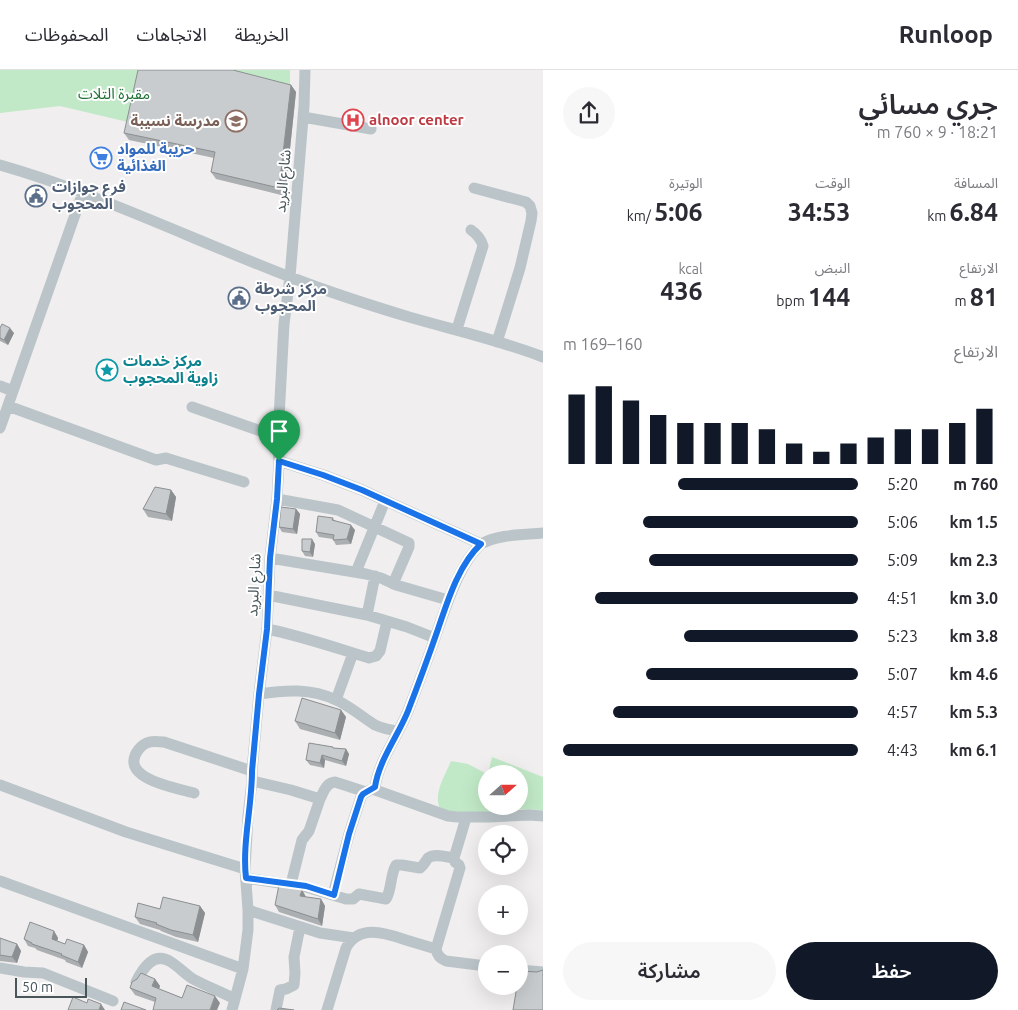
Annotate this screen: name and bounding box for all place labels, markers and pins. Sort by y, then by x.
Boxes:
hospital icon: alnoor center [341,108,365,132]
school or university icon: مدرسة نسيبة [224,109,248,133]
place label: alnoor center [369,111,465,128]
place label: مدرسة نسيبة [131,112,220,130]
place label: حريبة للمواد الغذائية [117,140,195,174]
supermarket icon: حريبة للمواد الغذائية [89,146,113,170]
place label: فرع جوازات المحجوب [52,178,126,213]
public building icon: فرع جوازات المحجوب [24,184,48,208]
place label: مركز شرطة المحجوب [255,280,327,315]
public building icon: مركز شرطة المحجوب [227,286,251,310]
place label: مركز خدمات زاوية المحجوب [123,352,218,387]
place icon: مركز خدمات زاوية المحجوب [95,358,119,382]
pin [258,410,300,461]

